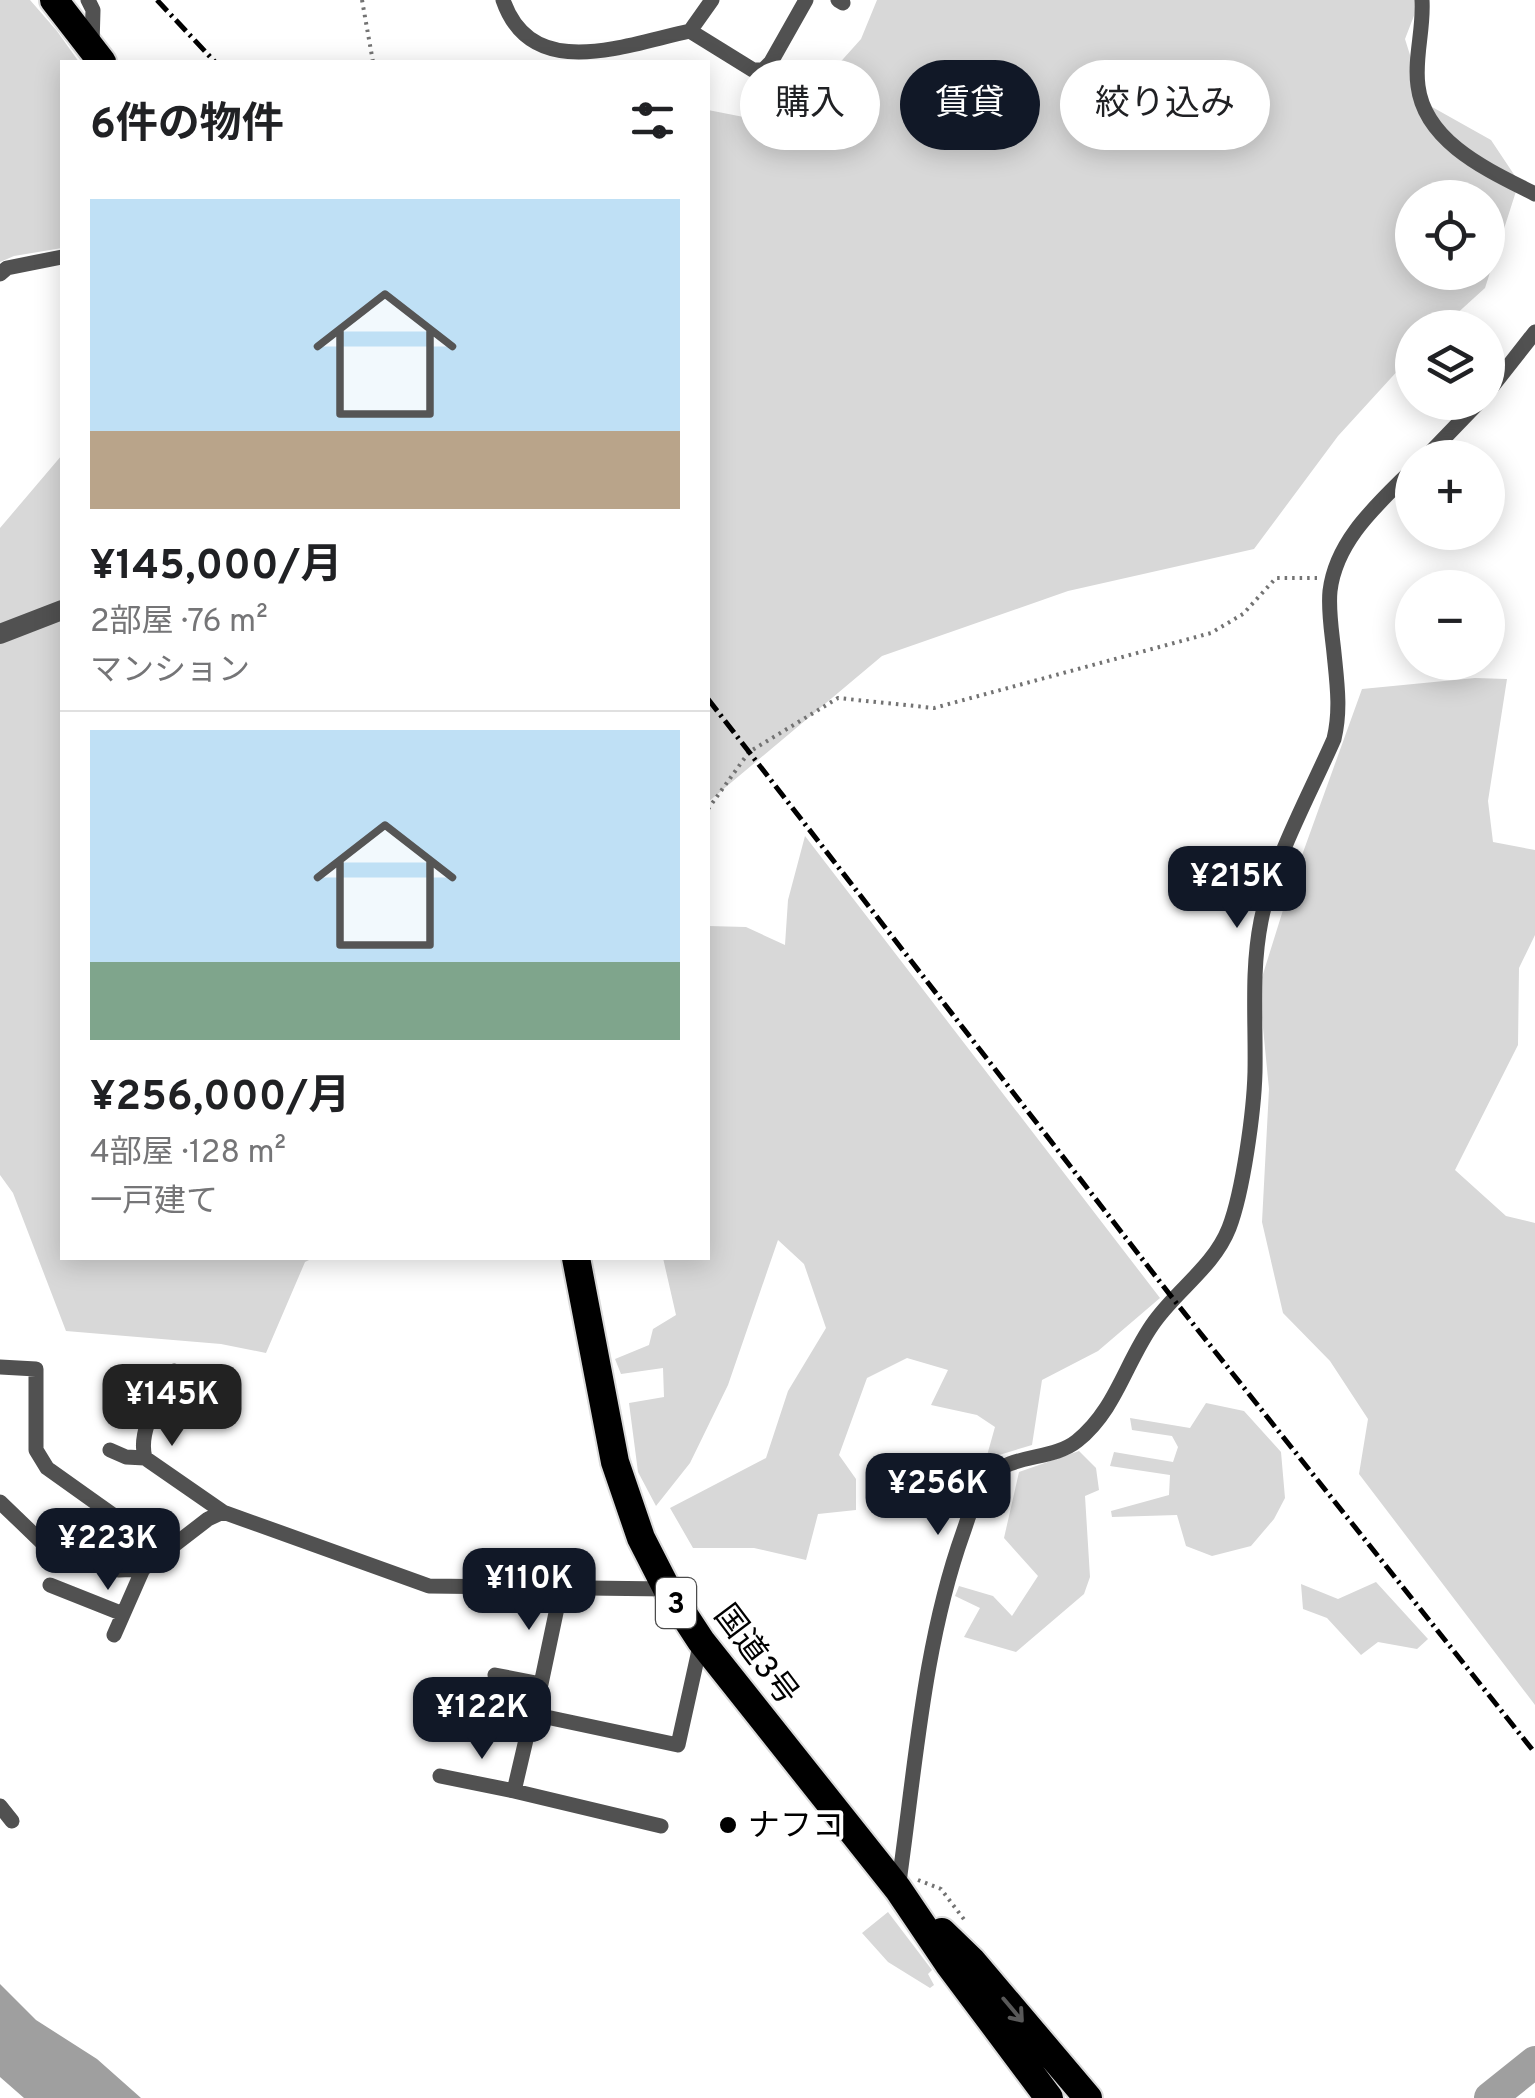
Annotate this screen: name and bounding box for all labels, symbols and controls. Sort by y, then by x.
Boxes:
chip: 購入 [740,60,880,150]
chip: 賃貸 [900,60,1040,150]
chip: 絞り込み [1060,60,1270,150]
icon: filters [625,93,680,148]
text: 6件の物件 [90,100,284,153]
map controls [1395,180,1505,680]
button: locate [1395,180,1505,290]
icon: home [295,264,475,444]
button: layers [1395,310,1505,420]
button: + [1395,440,1505,550]
text: ¥145,000/月 [90,541,343,594]
button: − [1395,570,1505,680]
text: 2部屋 · 76 m² [90,603,268,643]
text: マンション [90,652,250,692]
icon: home [295,795,475,975]
pin: ¥215K [1167,846,1307,931]
text: ¥215K [1190,858,1284,898]
text: ¥256,000/月 [90,1072,350,1125]
text: 4部屋 · 128 m² [90,1134,286,1174]
text: 一戸建て [90,1183,218,1223]
pin: ¥145K [102,1364,242,1449]
text: ¥145K [124,1376,220,1416]
pin: ¥256K [868,1453,1008,1538]
text: ¥256K [888,1465,988,1505]
pin: ¥223K [38,1508,178,1593]
text: ¥223K [58,1520,158,1560]
pin: ¥110K [459,1548,599,1633]
text: ¥110K [485,1560,573,1600]
road number: 3 [656,1578,696,1628]
street label: 国道3号 [704,1598,805,1714]
pin: ¥122K [412,1677,552,1762]
text: ¥122K [435,1689,529,1729]
place label: ナフコ [748,1808,844,1848]
marker: ナフコ [717,1814,739,1836]
one-way arrow [1002,1997,1025,2022]

